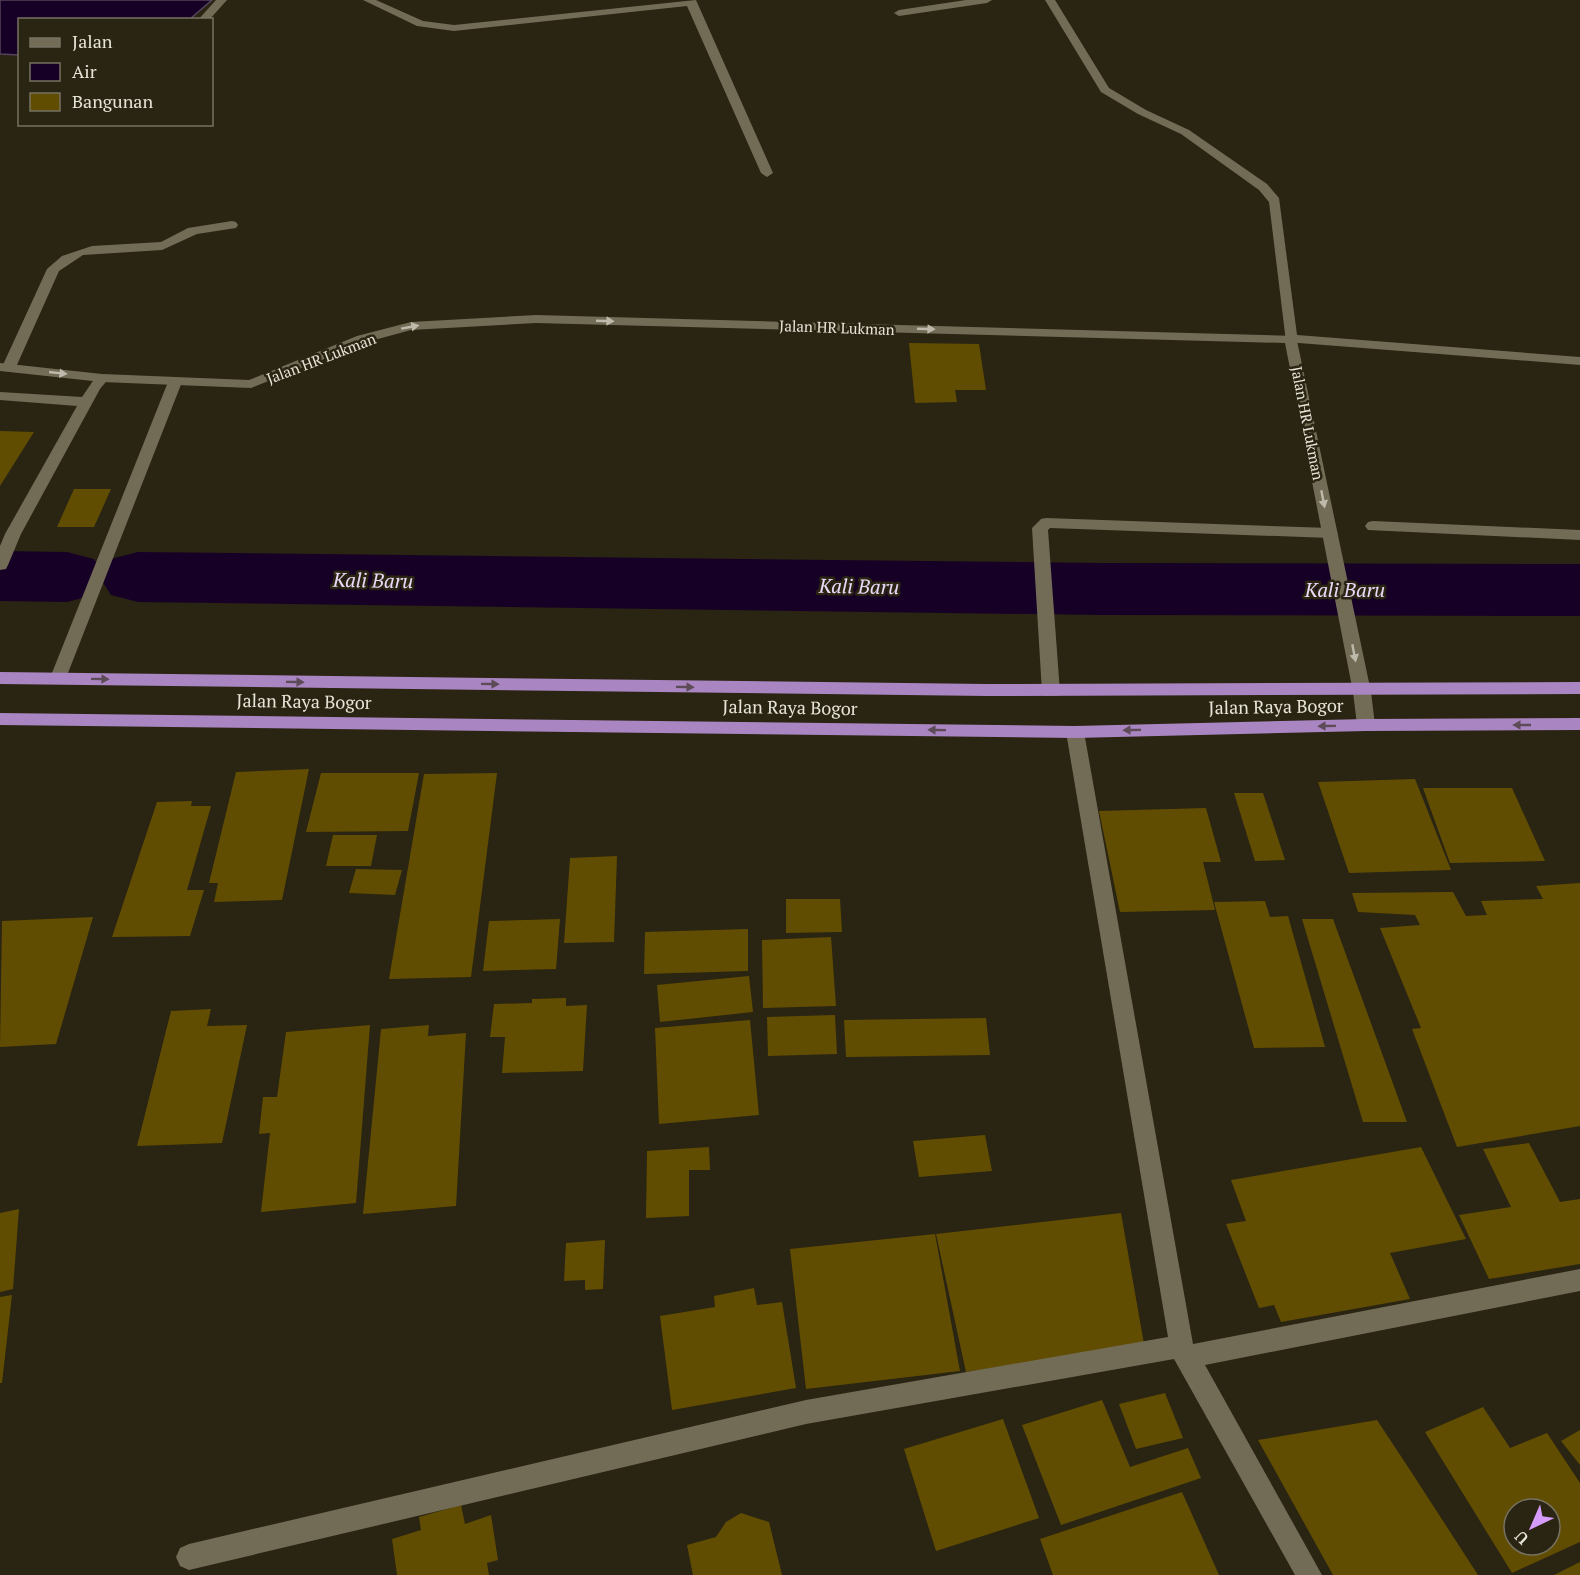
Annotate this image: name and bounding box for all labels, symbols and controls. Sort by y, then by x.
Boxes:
legend [18,18,213,126]
text: Jalan [72,29,113,53]
text: Air [72,59,97,83]
text: Bangunan [72,89,153,113]
street label: Jalan HR Lukman [779,315,895,339]
one-way arrow [595,316,614,326]
one-way arrow [401,323,420,332]
one-way arrow [916,325,935,334]
street label: Jalan HR Lukman [264,328,379,388]
street label: Jalan HR Lukman [1287,364,1329,482]
one-way arrow [49,368,68,377]
one-way arrow [1319,490,1328,509]
water label: Kali Baru [332,566,413,594]
water label: Kali Baru [818,572,899,600]
water label: Kali Baru [1304,576,1385,603]
one-way arrow [1350,644,1359,663]
one-way arrow [91,674,110,684]
one-way arrow [286,677,305,686]
one-way arrow [481,679,500,689]
one-way arrow [676,682,695,692]
street label: Jalan Raya Bogor [236,688,372,714]
street label: Jalan Raya Bogor [1208,693,1344,719]
street label: Jalan Raya Bogor [722,694,858,720]
one-way arrow [1512,720,1531,730]
one-way arrow [1317,722,1336,731]
one-way arrow [927,725,946,735]
one-way arrow [1122,726,1141,735]
north arrow [1502,1497,1562,1557]
text: U [1509,1526,1533,1550]

